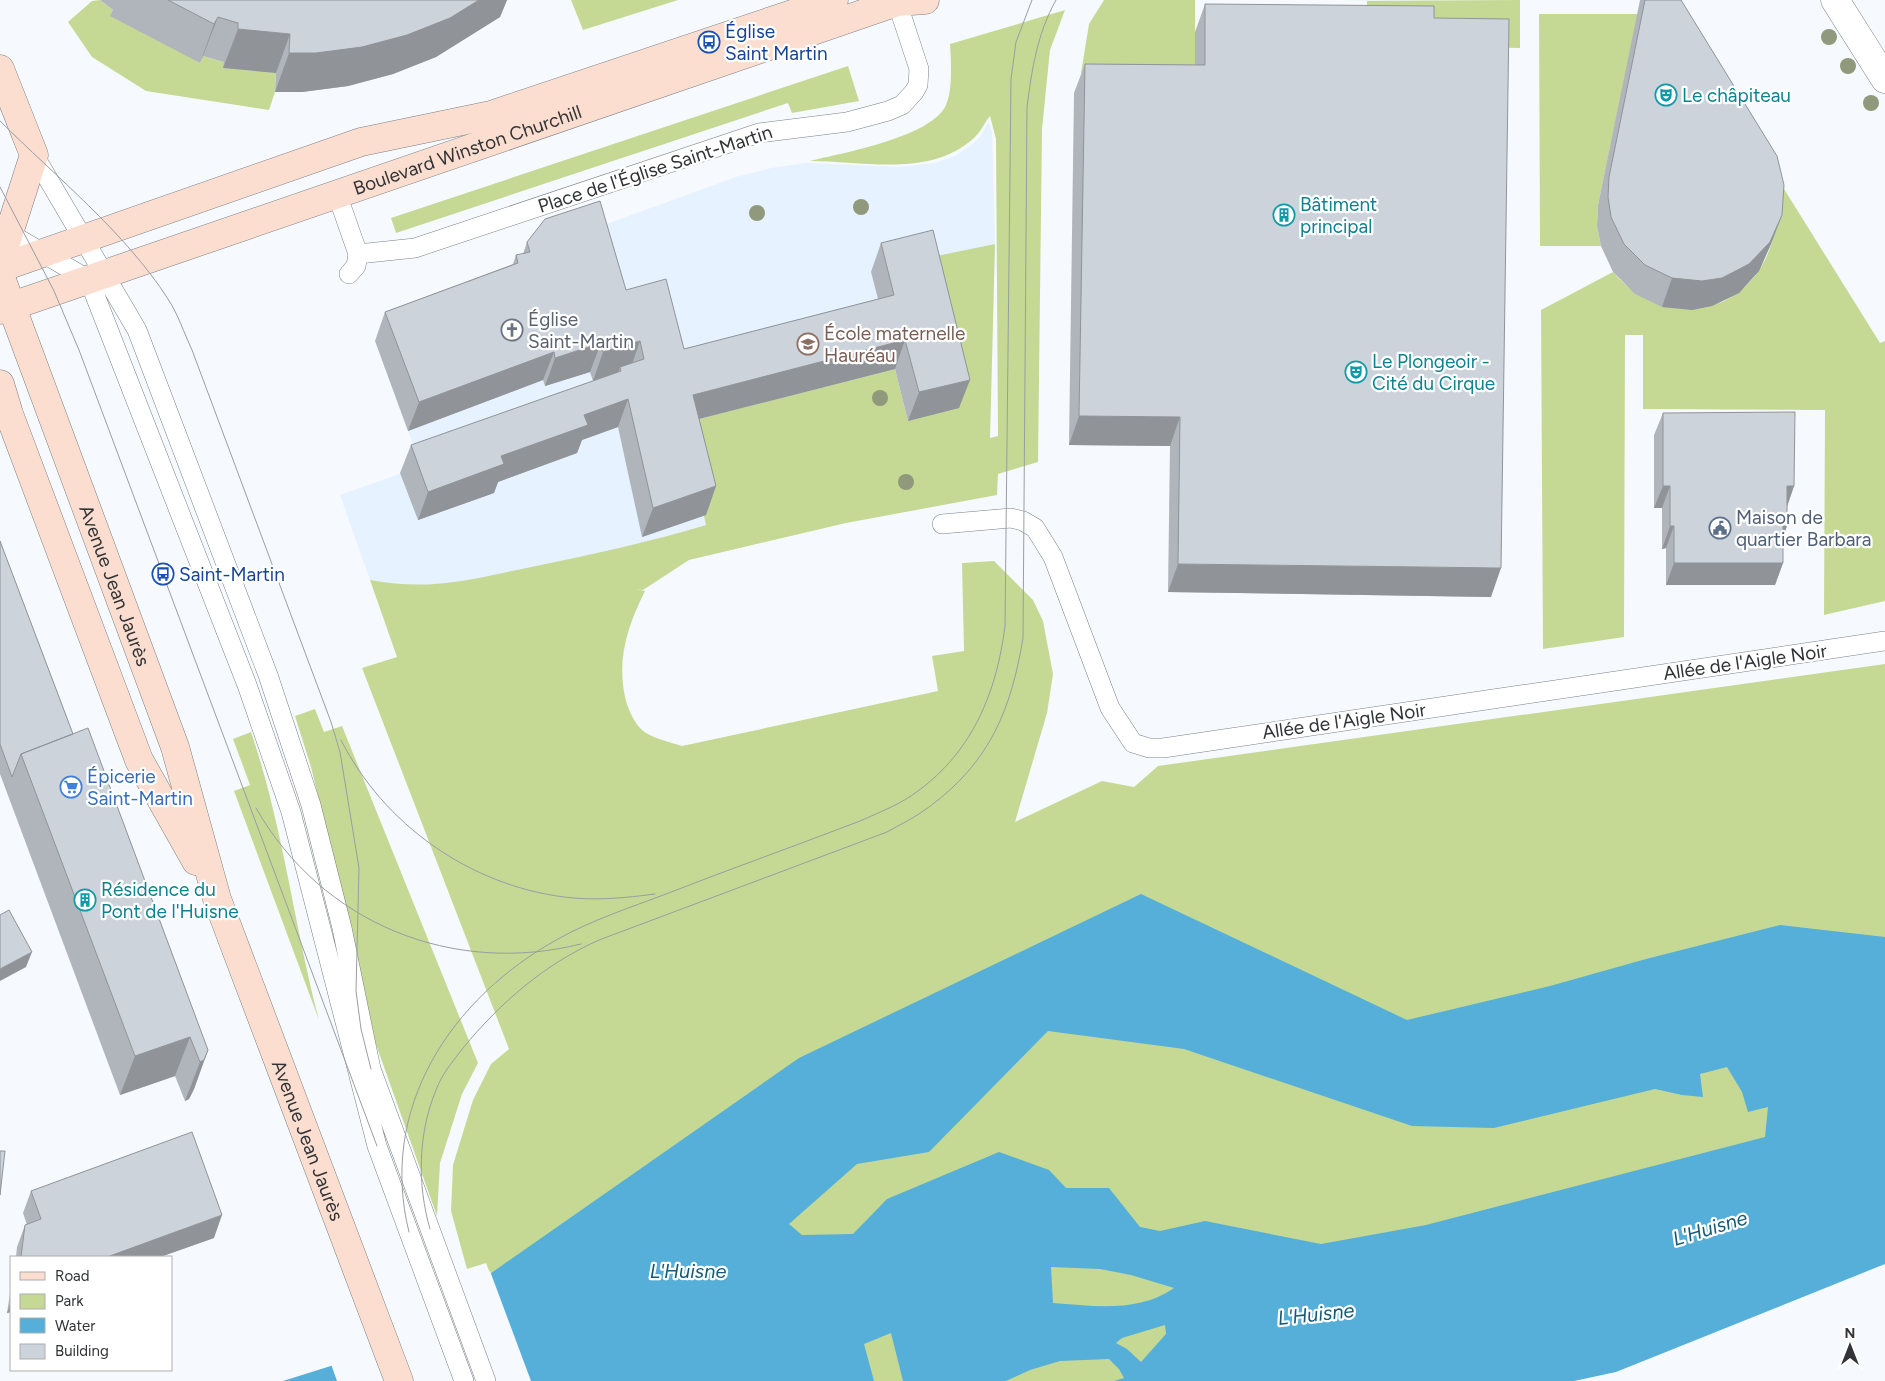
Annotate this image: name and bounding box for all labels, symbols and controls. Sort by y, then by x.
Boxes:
place label: Église Saint Martin [725,20,828,65]
bus stop icon: Église Saint Martin [697,30,721,54]
theatre icon: Le châpiteau [1654,83,1678,107]
place label: Le châpiteau [1682,84,1791,107]
street label: Boulevard Winston Churchill [350,100,584,199]
street label: Place de l'Église Saint-Martin [535,120,775,218]
place label: Bâtiment principal [1300,193,1377,238]
building icon: Bâtiment principal [1272,203,1296,227]
place label: Église Saint-Martin [528,308,634,353]
church icon: Église Saint-Martin [500,318,524,342]
place label: École maternelle Hauréau [824,322,965,367]
school or university icon: École maternelle Hauréau [796,332,820,356]
place label: Le Plongeoir - Cité du Cirque [1372,350,1495,395]
theatre icon: Le Plongeoir - Cité du Cirque [1344,360,1368,384]
street label: Avenue Jean Jaurès [75,502,155,669]
place label: Maison de quartier Barbara [1736,506,1871,551]
public building icon: Maison de quartier Barbara [1708,516,1732,540]
bus stop icon: Saint-Martin [151,562,175,586]
place label: Saint-Martin [179,563,285,586]
street label: Allée de l'Aigle Noir [1662,639,1829,685]
street label: Allée de l'Aigle Noir [1261,698,1428,744]
place label: Épicerie Saint-Martin [87,765,193,810]
supermarket icon: Épicerie Saint-Martin [59,775,83,799]
place label: Résidence du Pont de l'Huisne [101,878,239,923]
building icon: Résidence du Pont de l'Huisne [73,888,97,912]
street label: Avenue Jean Jaurès [267,1057,349,1224]
water label: L'Huisne [1670,1205,1750,1251]
legend [10,1256,172,1371]
water label: L'Huisne [650,1259,726,1283]
text: Road [55,1267,90,1285]
text: Park [55,1292,84,1310]
water label: L'Huisne [1277,1298,1355,1330]
text: Water [55,1317,95,1335]
north arrow [1825,1321,1875,1371]
text: N [1845,1325,1855,1342]
text: Building [55,1342,109,1360]

